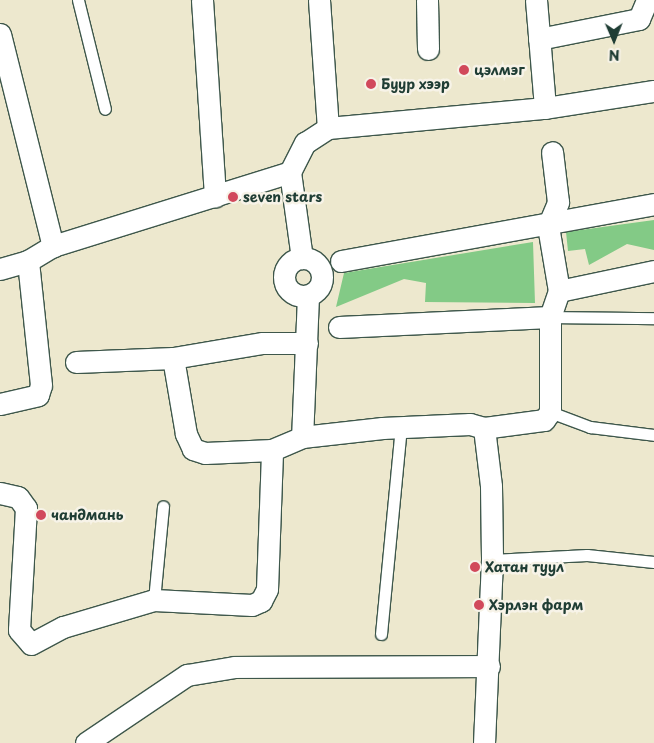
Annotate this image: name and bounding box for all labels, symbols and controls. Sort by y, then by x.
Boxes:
north arrow [589,15,639,65]
text: N [609,45,620,66]
place label: цэлмэг [474,62,525,78]
marker: цэлмэг [458,64,470,76]
place label: Буур хээр [381,76,451,92]
marker: Буур хээр [365,78,377,90]
place label: seven stars [243,189,323,205]
marker: seven stars [227,191,239,203]
place label: чандмань [51,507,123,523]
marker: чандмань [35,509,47,521]
place label: Хатан туул [485,559,564,575]
marker: Хатан туул [469,561,481,573]
place label: Хэрлэн фарм [489,597,583,613]
marker: Хэрлэн фарм [473,599,485,611]

